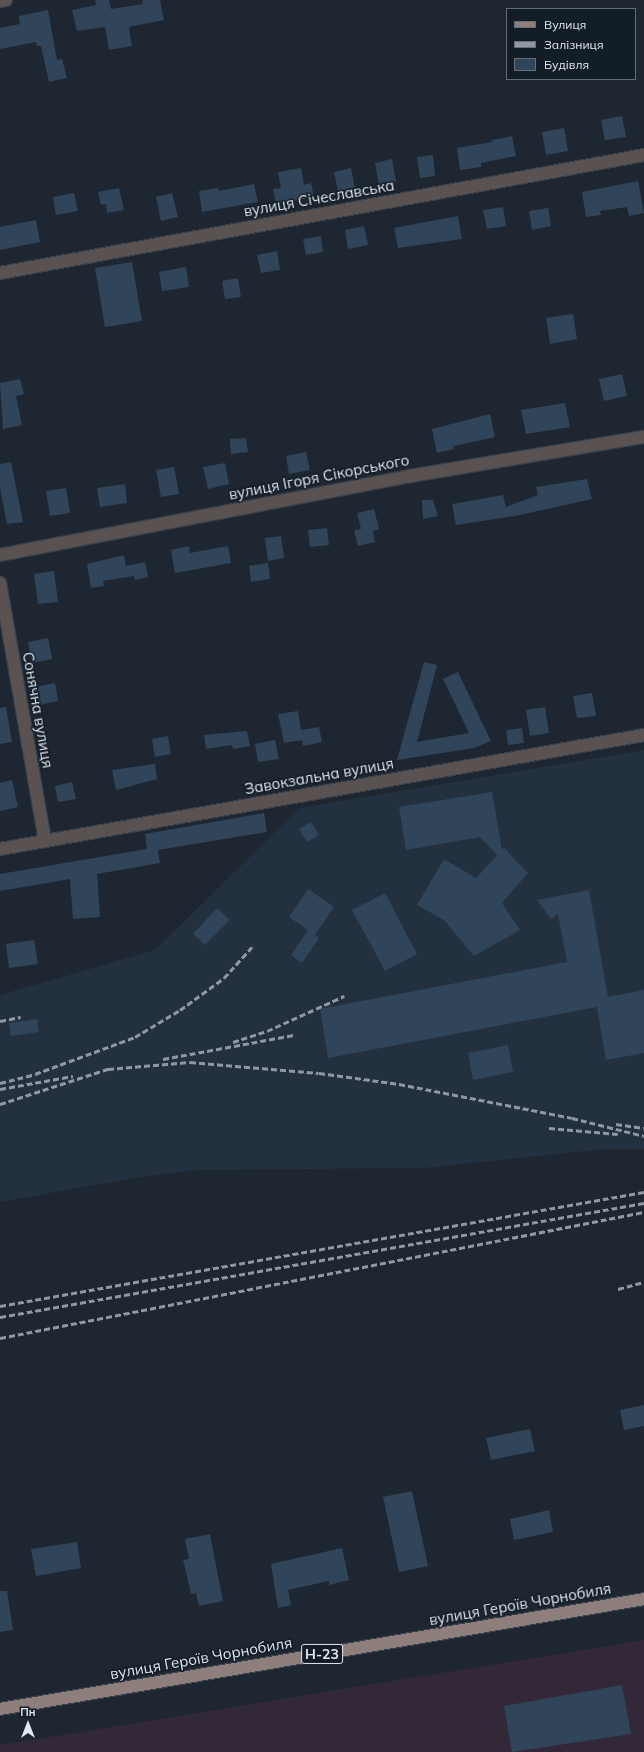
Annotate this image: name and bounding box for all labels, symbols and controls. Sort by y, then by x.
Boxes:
legend [506,8,636,80]
text: Вулиця [544,17,586,32]
text: Залізниця [544,37,604,52]
text: Будівля [544,57,589,72]
street label: вулиця Січеславська [242,176,396,220]
street label: вулиця Ігоря Сікорського [227,451,411,503]
street label: Сонячна вулиця [19,650,57,770]
street label: Завокзальна вулиця [243,754,395,798]
street label: вулиця Героїв Чорнобиля [428,1579,612,1629]
street label: вулиця Героїв Чорнобиля [109,1633,293,1683]
road number: Н-23 [301,1642,343,1666]
north arrow [8,1704,48,1744]
text: Пн [20,1705,36,1719]

